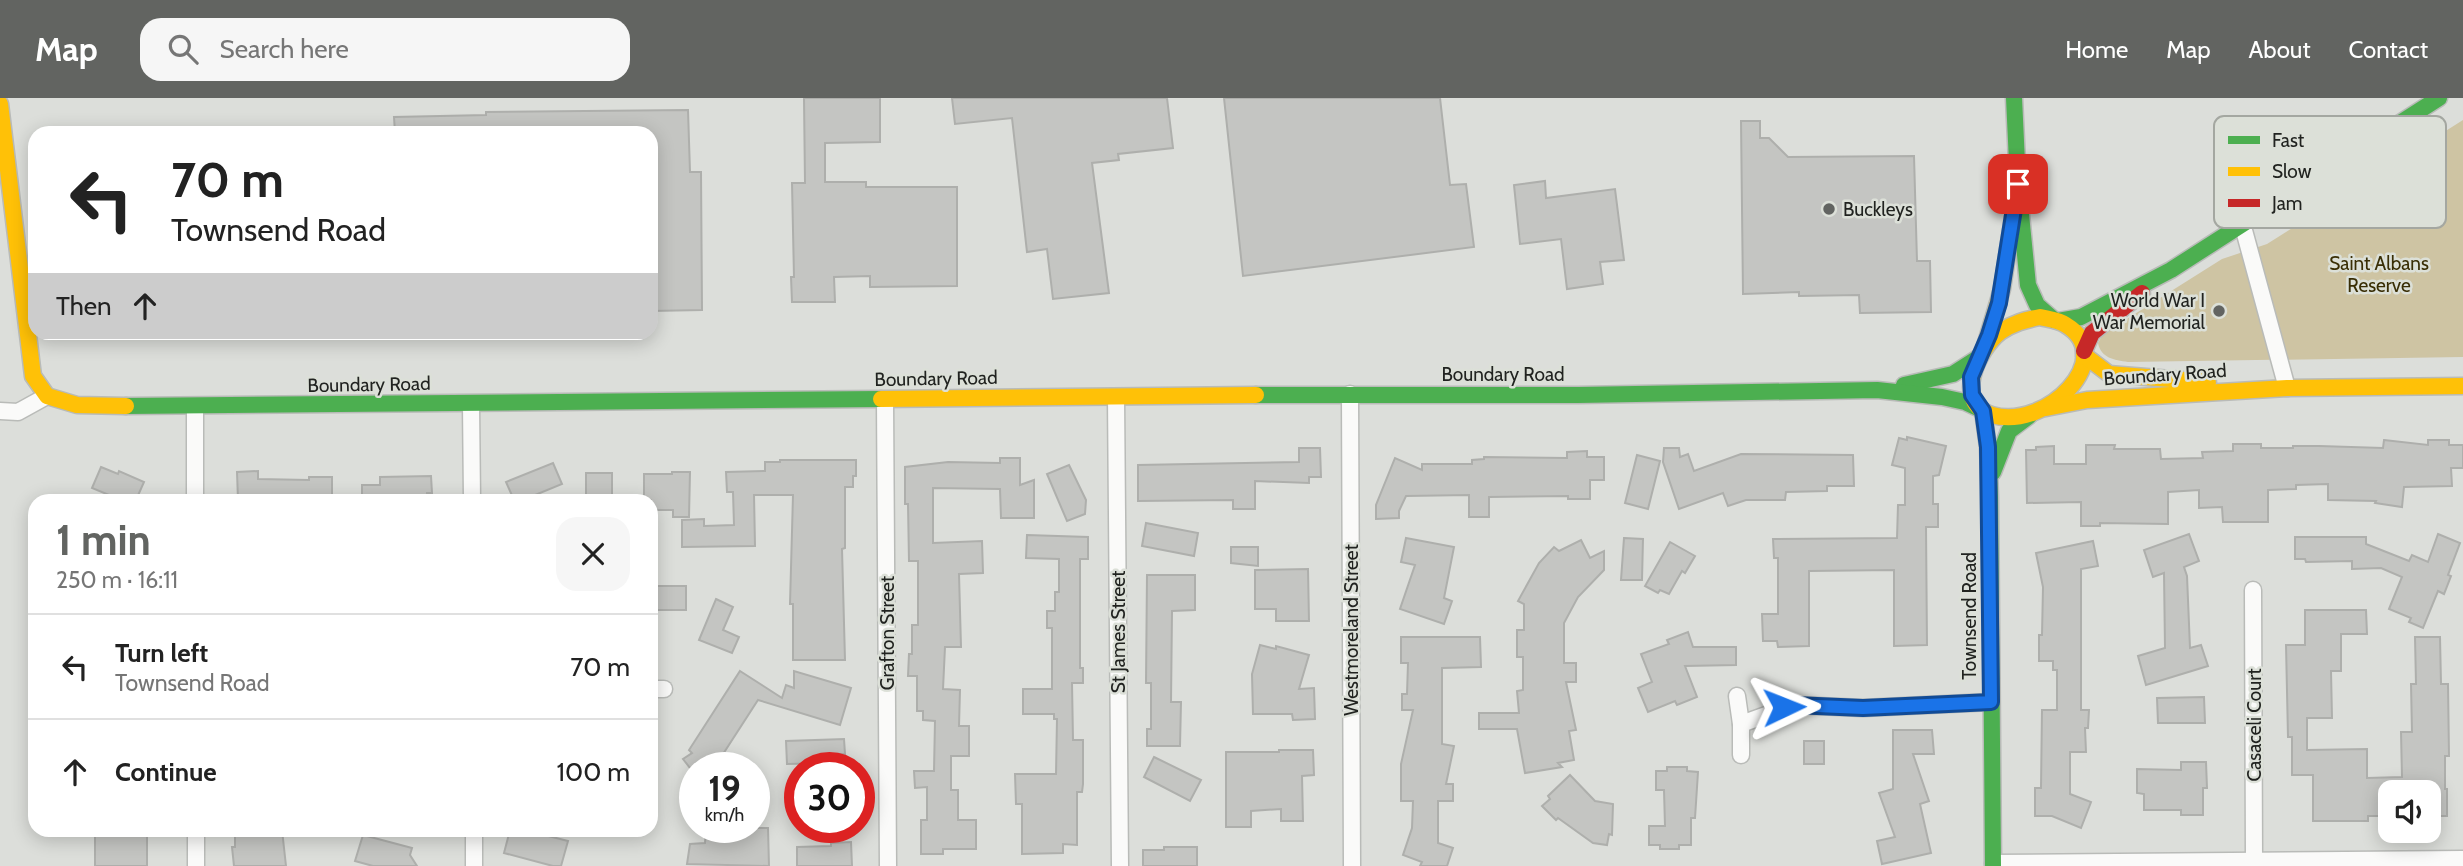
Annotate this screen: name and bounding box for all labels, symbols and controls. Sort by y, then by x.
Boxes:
search box [140,18,630,81]
text: Map [35,29,98,69]
icon: search [164,30,202,68]
text: Search here [220,33,349,65]
text: Home [2065,35,2128,64]
text: Map [2166,35,2211,64]
text: About [2249,35,2311,64]
text: Contact [2349,35,2428,64]
legend [2214,116,2446,228]
text: Fast [2272,129,2305,152]
text: 70 m [171,150,284,209]
icon: left [56,154,147,245]
pin [1988,154,2048,214]
text: Slow [2272,160,2312,183]
icon: arrive [1999,165,2037,203]
text: Jam [2271,192,2302,215]
place label: Buckleys [1843,198,1913,221]
marker: Buckleys [1821,201,1837,217]
text: Townsend Road [171,210,386,249]
park label: Saint Albans Reserve [2329,252,2429,297]
icon: ahead [126,287,164,325]
place label: World War I War Memorial [2093,289,2206,334]
text: Then [56,290,112,322]
marker: World War I War Memorial [2211,303,2227,319]
street label: Boundary Road [2103,359,2227,390]
street label: Boundary Road [1441,363,1565,386]
street label: Boundary Road [874,366,998,391]
street label: Boundary Road [307,372,431,397]
text: 1 min [56,514,151,566]
button: close [556,517,630,591]
street label: Westmoreland Street [1340,544,1363,716]
street label: Townsend Road [1958,552,1981,680]
text: 250 m · 16:11 [56,566,178,594]
street label: St James Street [1107,570,1130,693]
street label: Grafton Street [876,575,899,690]
text: Turn left [115,637,208,669]
icon: left [56,648,94,686]
text: 70 m [570,651,630,683]
street label: Casaceli Court [2243,668,2266,782]
text: Townsend Road [115,669,270,697]
position arrow [1747,670,1821,744]
speed limit sign: 30 [784,752,875,843]
icon: ahead [56,753,94,791]
text: Continue [115,756,217,788]
text: 100 m [557,756,630,788]
text: 19 [708,767,741,810]
map controls [2378,780,2441,843]
button: sound [2378,780,2441,843]
text: km/h [705,804,744,826]

